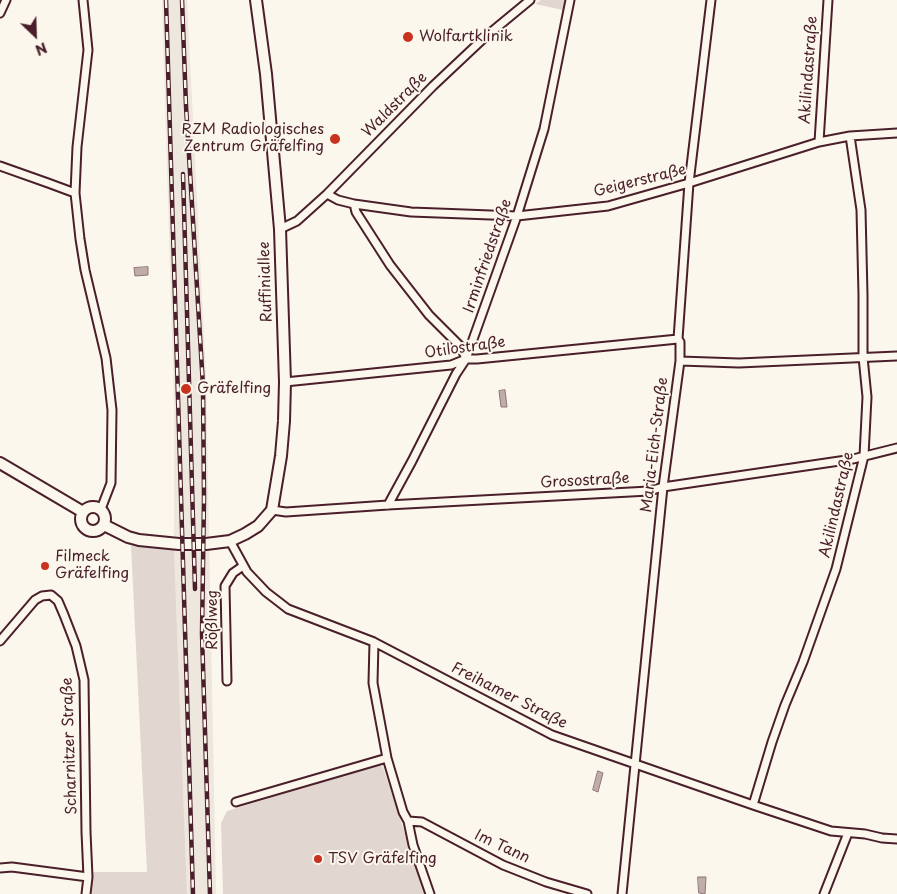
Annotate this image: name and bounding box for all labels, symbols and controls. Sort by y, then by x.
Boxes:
north arrow [10,10,60,60]
street label: Akilindastraße [796,15,822,125]
place label: Wolfartklinik [419,28,513,46]
marker: Wolfartklinik [401,30,415,44]
text: N [32,37,51,61]
street label: Waldstraße [359,69,431,141]
place label: RZM Radiologisches Zentrum Gräfelfing [181,121,324,156]
marker: RZM Radiologisches Zentrum Gräfelfing [328,132,342,146]
street label: Geigerstraße [592,161,688,201]
street label: Irminfriedstraße [460,197,516,315]
street label: Ruffiniallee [256,241,276,323]
street label: Otilostraße [423,333,507,363]
street label: Maria-Eich-Straße [638,376,672,514]
place label: Gräfelfing [197,380,271,398]
marker: Gräfelfing [179,382,193,396]
street label: Akilindastraße [816,450,858,560]
street label: Grosostraße [540,470,630,492]
place label: Filmeck Gräfelfing [55,548,129,583]
marker: Filmeck Gräfelfing [39,560,51,572]
street label: Rößlweg [204,590,222,650]
street label: Freihamer Straße [448,659,570,733]
street label: Scharnitzer Straße [59,677,81,815]
street label: Im Tann [472,826,532,868]
place label: TSV Gräfelfing [328,850,437,868]
marker: TSV Gräfelfing [312,853,324,865]

